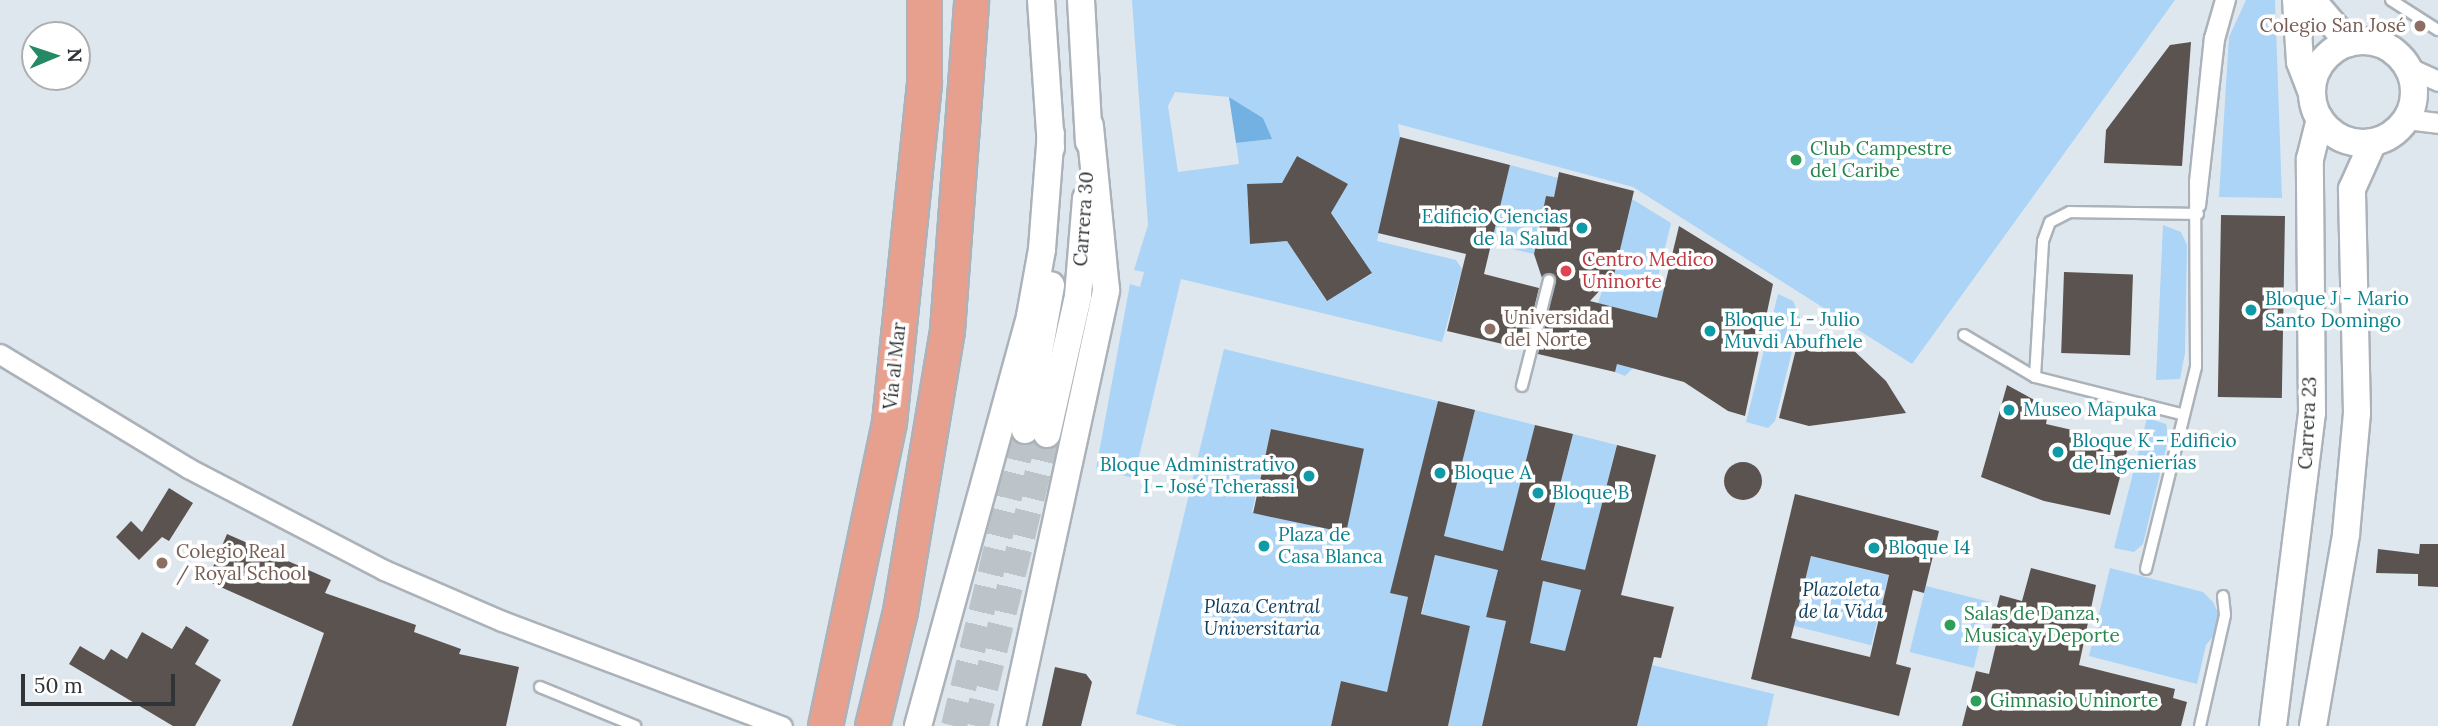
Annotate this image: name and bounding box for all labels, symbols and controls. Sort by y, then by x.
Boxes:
place label: Colegio San José [2259,15,2406,37]
marker: Colegio San José [2412,18,2428,34]
north arrow [21,21,91,91]
text: N [63,48,87,63]
place label: Club Campestre del Caribe [1810,138,1952,182]
marker: Club Campestre del Caribe [1788,152,1804,168]
street label: Carrera 30 [1069,171,1099,267]
place label: Edificio Ciencias de la Salud [1422,206,1568,250]
marker: Edificio Ciencias de la Salud [1574,220,1590,236]
place label: Centro Medico Uninorte [1582,249,1714,293]
marker: Centro Medico Uninorte [1556,261,1576,281]
place label: Bloque J - Mario Santo Domingo [2265,288,2409,332]
marker: Bloque J - Mario Santo Domingo [2243,302,2259,318]
place label: Universidad del Norte [1504,307,1610,351]
place label: Bloque L - Julio Muvdi Abufhele [1724,309,1863,353]
street label: Vía al Mar [879,321,911,411]
marker: Universidad del Norte [1482,321,1498,337]
marker: Bloque L - Julio Muvdi Abufhele [1702,323,1718,339]
street label: Carrera 23 [2294,376,2322,470]
place label: Museo Mapuka [2023,399,2157,421]
marker: Museo Mapuka [2001,402,2017,418]
place label: Bloque K - Edificio de Ingenierías [2072,430,2237,474]
marker: Bloque K - Edificio de Ingenierías [2050,444,2066,460]
place label: Bloque Administrativo I - José Tcherassi [1100,454,1295,498]
place label: Bloque A [1454,462,1531,484]
marker: Bloque A [1432,465,1448,481]
marker: Bloque Administrativo I - José Tcherassi [1301,468,1317,484]
place label: Bloque B [1552,482,1629,504]
marker: Bloque B [1530,485,1546,501]
place label: Plaza de Casa Blanca [1278,524,1383,568]
place label: Bloque I4 [1888,537,1970,559]
marker: Plaza de Casa Blanca [1256,538,1272,554]
marker: Bloque I4 [1866,540,1882,556]
place label: Colegio Real / Royal School [176,541,307,585]
marker: Colegio Real / Royal School [154,555,170,571]
park label: Plazoleta de la Vida [1799,579,1883,623]
park label: Plaza Central Universitaria [1204,596,1320,640]
place label: Salas de Danza, Musica y Deporte [1964,603,2120,647]
marker: Salas de Danza, Musica y Deporte [1942,617,1958,633]
scale bar [24,660,178,704]
text: 50 m [34,672,83,699]
place label: Gimnasio Uninorte [1990,690,2158,712]
marker: Gimnasio Uninorte [1968,693,1984,709]

